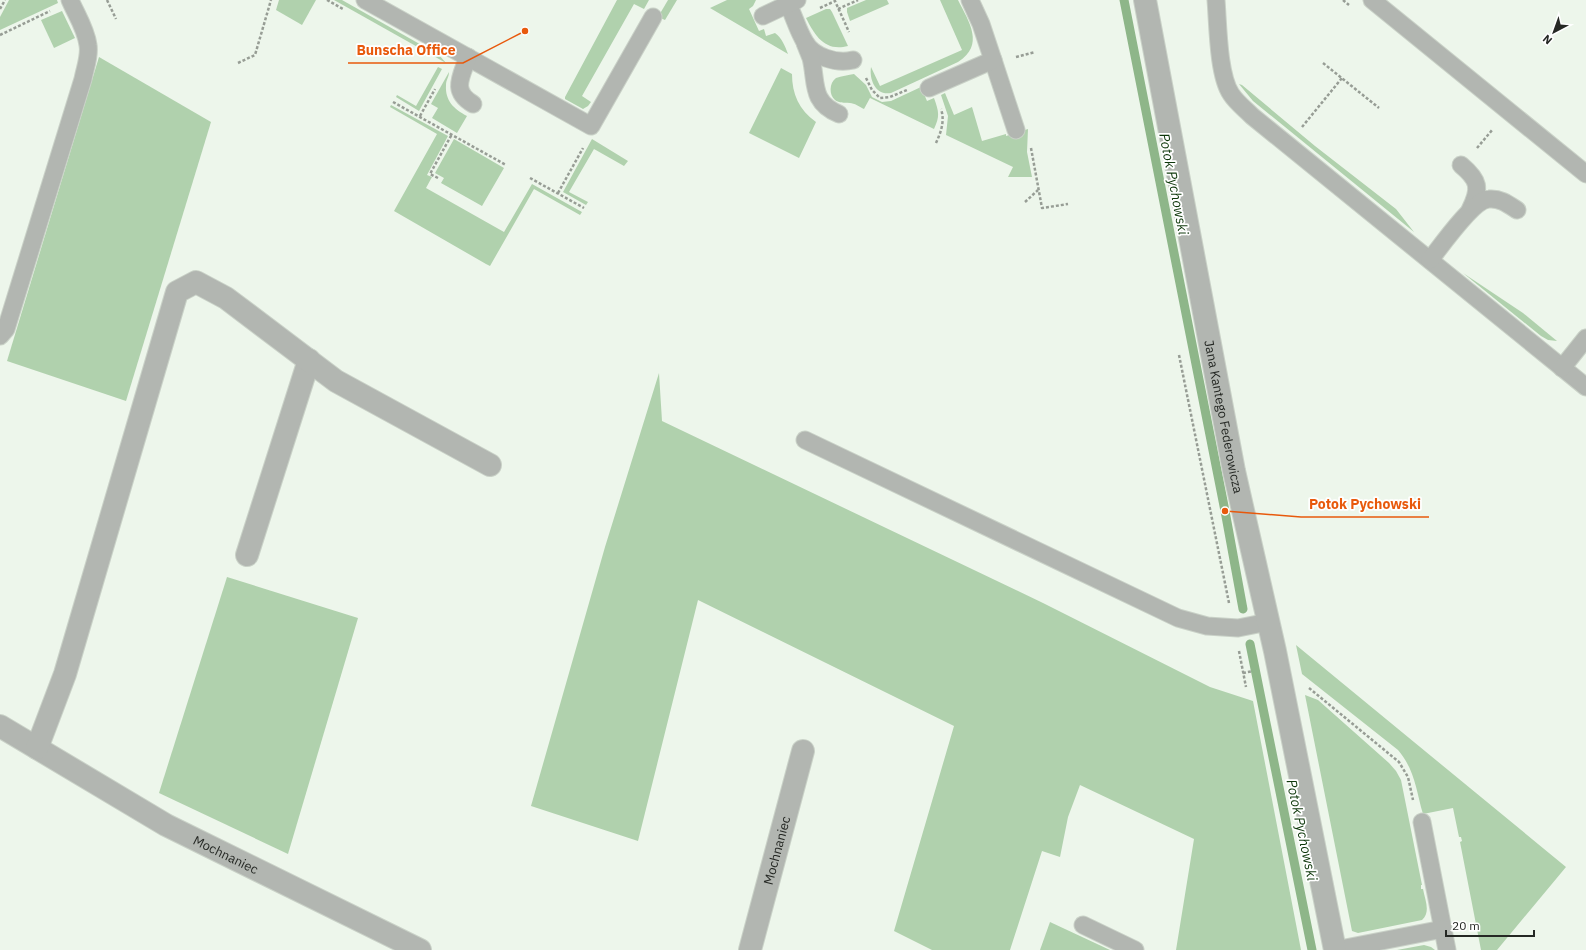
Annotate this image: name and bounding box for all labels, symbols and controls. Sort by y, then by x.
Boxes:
north arrow [1534,12,1574,52]
text: N [1540,32,1555,47]
callout: Bunscha Office [348,37,463,63]
text: Bunscha Office [356,41,456,59]
water label: Potok Pychowski [1155,132,1193,237]
street label: Jana Kantego Federowicza [1200,339,1247,495]
callout: Potok Pychowski [1301,491,1429,517]
text: Potok Pychowski [1309,495,1421,513]
water label: Potok Pychowski [1282,778,1322,883]
street label: Mochnaniec [760,814,794,887]
street label: Mochnaniec [190,832,261,878]
scale bar [1446,912,1534,938]
text: 20 m [1452,918,1480,933]

